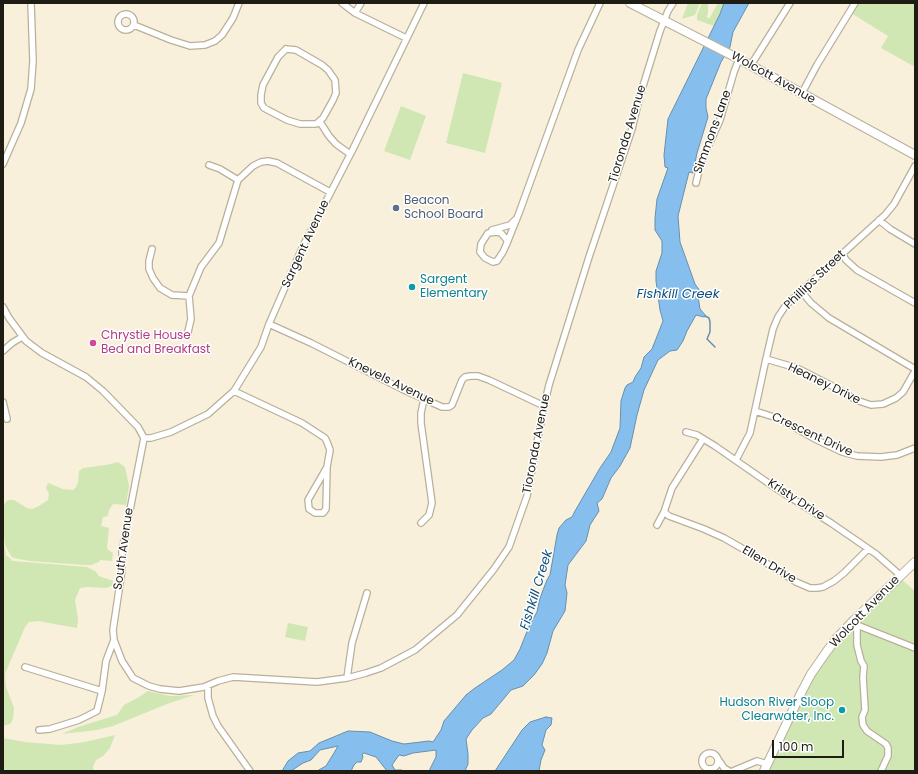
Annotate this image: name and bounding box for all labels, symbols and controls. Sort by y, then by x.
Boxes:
street label: Wolcott Avenue [728,49,818,107]
street label: Tioronda Avenue [606,83,650,185]
street label: Simmons Lane [691,88,735,176]
place label: Beacon School Board [404,194,483,222]
street label: Sargent Avenue [279,198,333,290]
marker: Beacon School Board [391,203,401,213]
street label: Phillips Street [782,247,848,313]
place label: Sargent Elementary [420,273,488,301]
marker: Sargent Elementary [407,282,417,292]
water label: Fishkill Creek [637,287,719,303]
place label: Chrystie House Bed and Breakfast [101,329,210,357]
marker: Chrystie House Bed and Breakfast [88,338,98,348]
street label: Knevels Avenue [346,355,436,409]
street label: Heaney Drive [785,360,863,408]
street label: Tioronda Avenue [520,393,554,495]
street label: Crescent Drive [769,410,855,460]
street label: Kristy Drive [765,476,827,524]
street label: South Avenue [111,507,137,591]
street label: Ellen Drive [739,543,799,587]
water label: Fishkill Creek [517,548,557,632]
street label: Wolcott Avenue [827,573,903,651]
place label: Hudson River Sloop Clearwater, Inc. [720,696,834,724]
marker: Hudson River Sloop Clearwater, Inc. [837,705,847,715]
scale bar [774,732,846,758]
text: 100 m [779,738,813,755]

